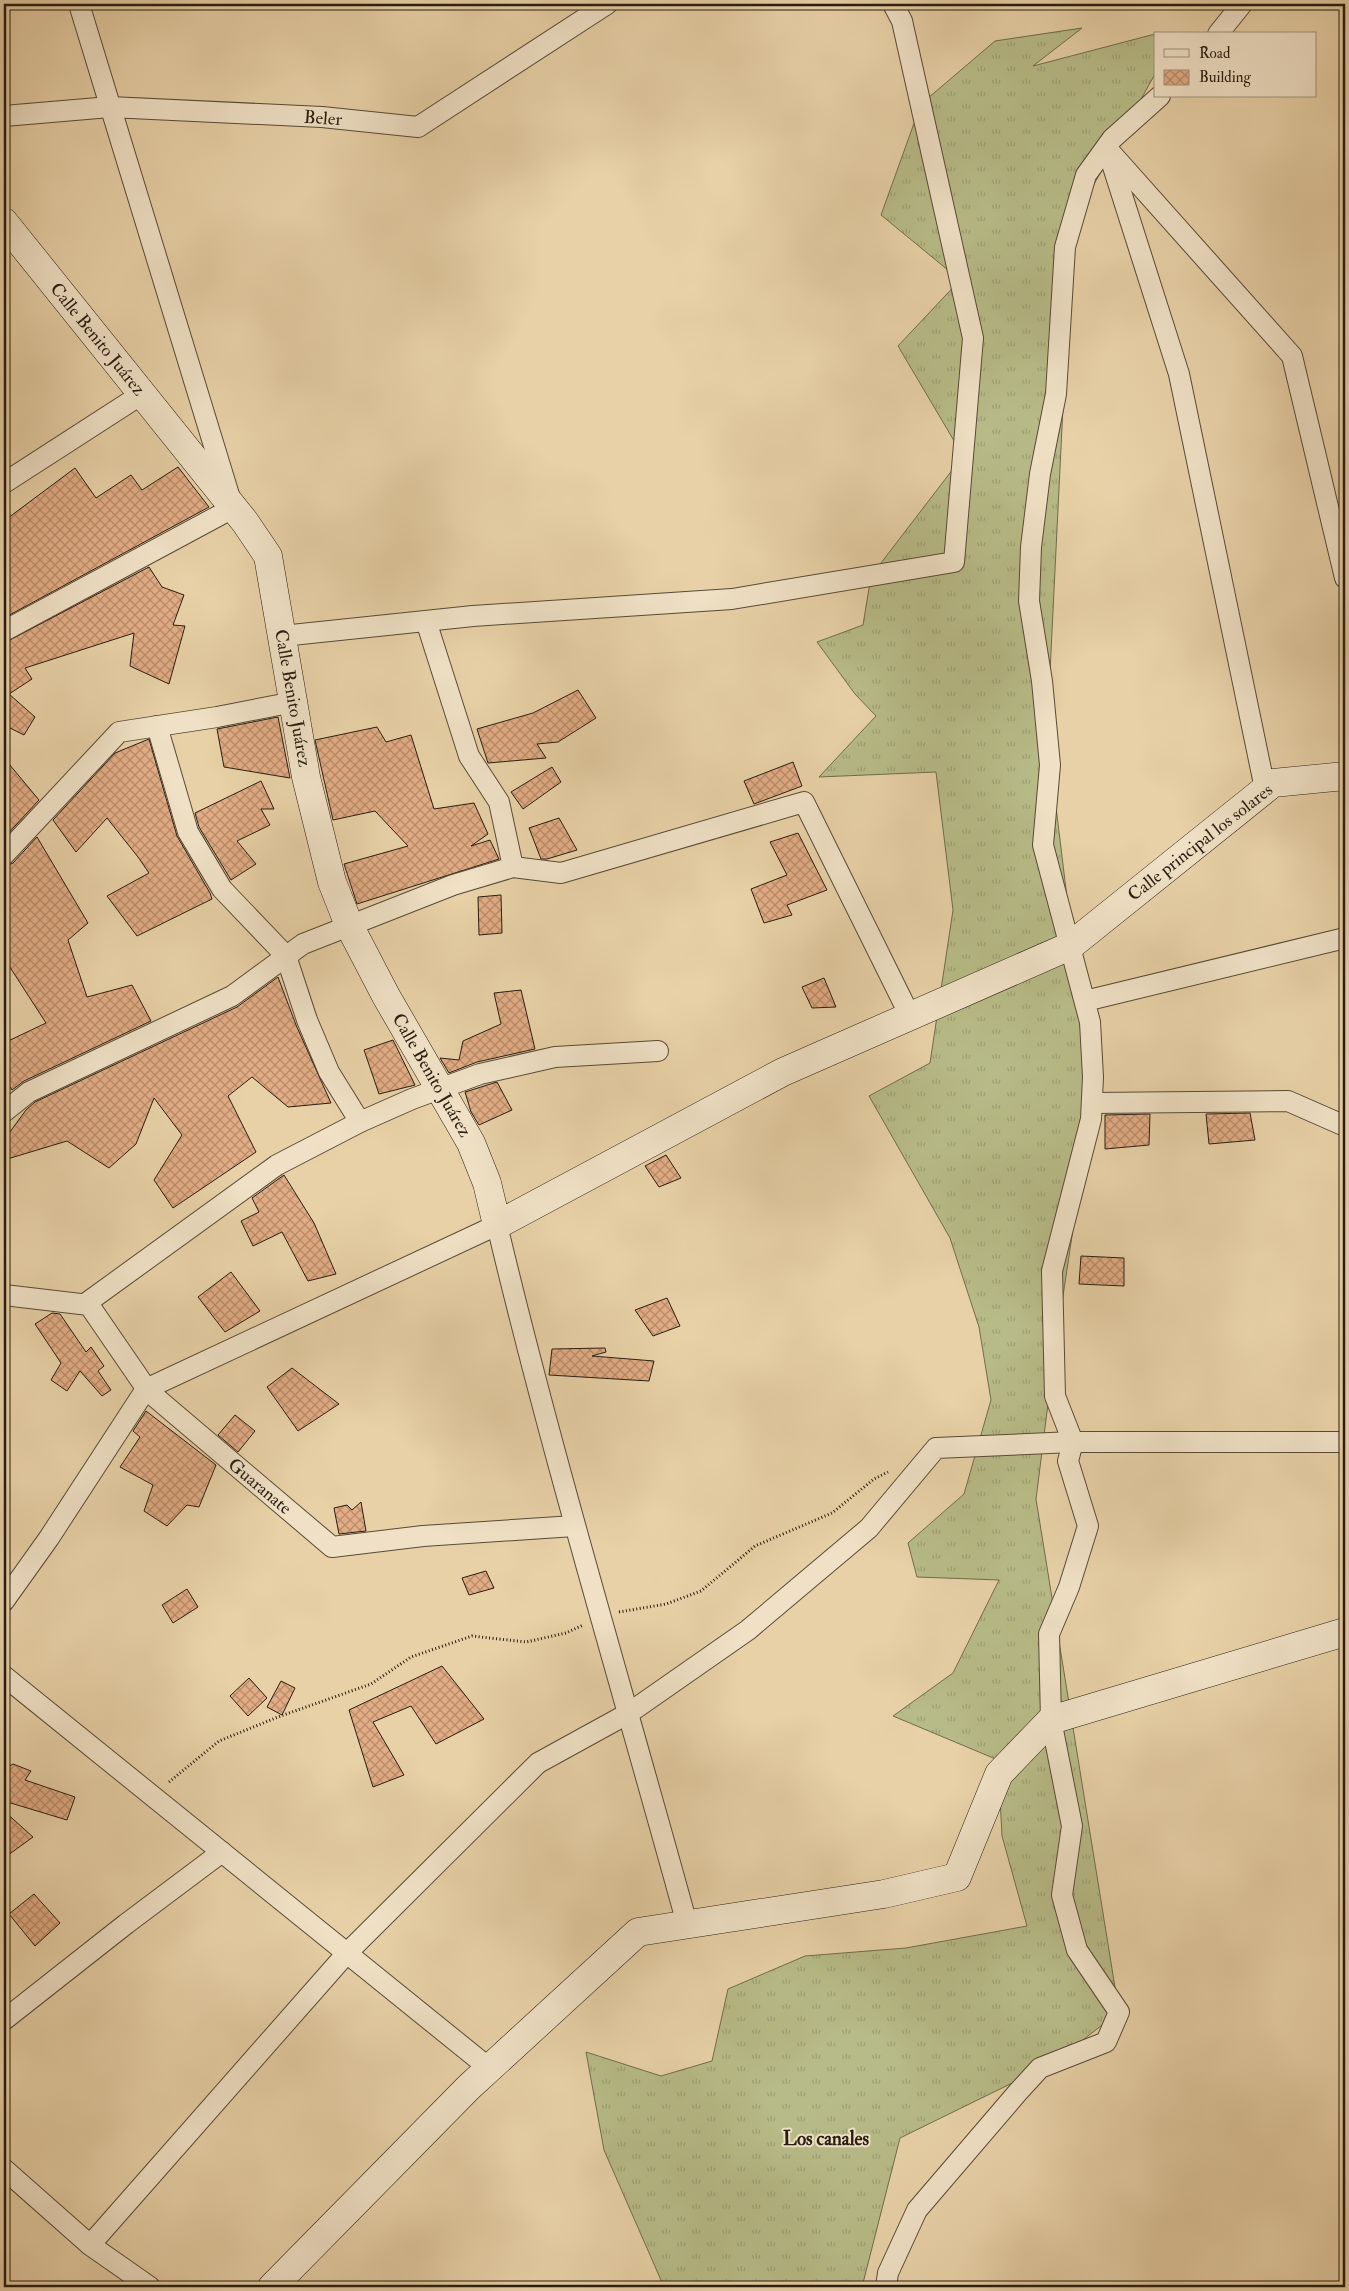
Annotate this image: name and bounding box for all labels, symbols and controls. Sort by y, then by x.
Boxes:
legend [1154,32,1316,98]
text: Road [1199,44,1231,63]
text: Building [1199,68,1251,87]
street label: Beler [303,106,343,131]
street label: Calle Benito Juárez [45,278,150,401]
street label: Calle Benito Juárez [269,628,316,769]
street label: Calle principal los solares [1123,779,1277,906]
street label: Calle Benito Juárez [387,1009,476,1141]
street label: Guaranate [223,1453,297,1520]
district label: Los canales [783,2127,869,2151]

